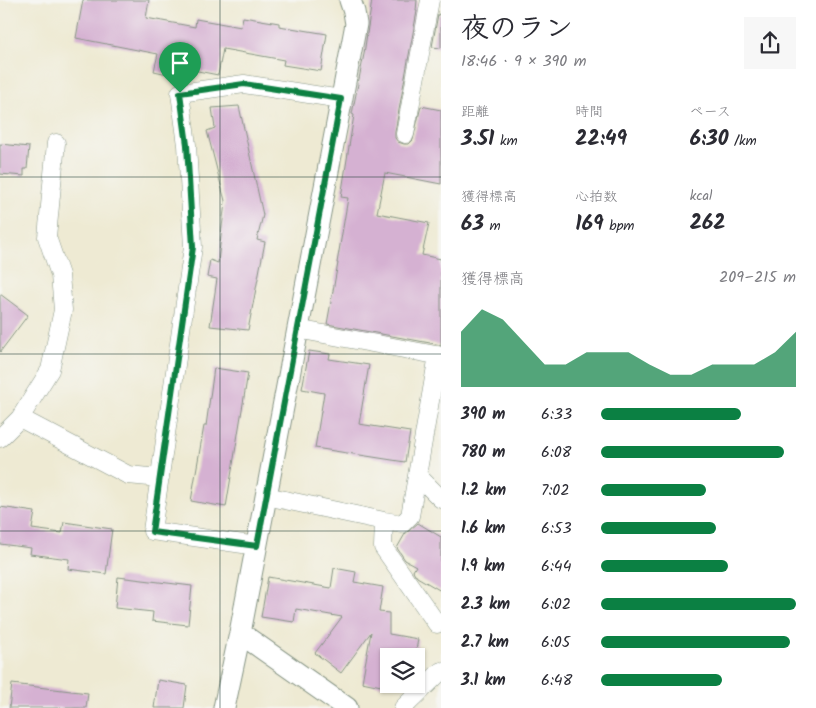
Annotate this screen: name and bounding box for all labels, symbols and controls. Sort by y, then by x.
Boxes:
text: 夜のラン [461,7,573,52]
button: share [744,17,796,69]
pin [159,42,201,93]
icon: arrive [166,49,194,77]
text: 18:46 · 9 × 390 m [461,49,586,74]
text: 距離 [461,101,489,123]
text: 時間 [575,101,603,123]
text: ペース [690,101,731,123]
text: 3.51 [461,123,494,156]
text: 22:49 [575,123,627,156]
text: 6:30 [690,123,728,156]
text: km [494,130,518,152]
text: /km [728,130,757,152]
text: kcal [690,185,712,207]
text: 獲得標高 [461,186,517,208]
text: 心拍数 [575,186,617,208]
text: 262 [690,207,726,240]
text: 63 [461,208,484,241]
text: 169 [575,208,604,241]
text: m [484,215,501,237]
text: bpm [604,215,635,237]
text: 209–215 m [719,265,796,290]
text: 獲得標高 [461,267,525,292]
text: 390 m [461,402,505,427]
text: 6:33 [541,402,572,427]
text: 780 m [461,440,505,465]
text: 6:08 [541,440,571,465]
text: 1.2 km [461,478,506,503]
text: 7:02 [541,478,570,503]
text: 1.6 km [461,516,505,541]
text: 6:53 [541,516,572,541]
text: 1.9 km [461,554,505,579]
text: 6:44 [541,554,571,579]
text: 2.3 km [461,592,510,617]
text: 6:02 [541,592,571,617]
text: 2.7 km [461,630,509,655]
text: 6:05 [541,630,570,655]
map controls [380,648,425,693]
button: layers [380,648,425,693]
text: 3.1 km [461,668,506,693]
text: 6:48 [541,668,572,693]

